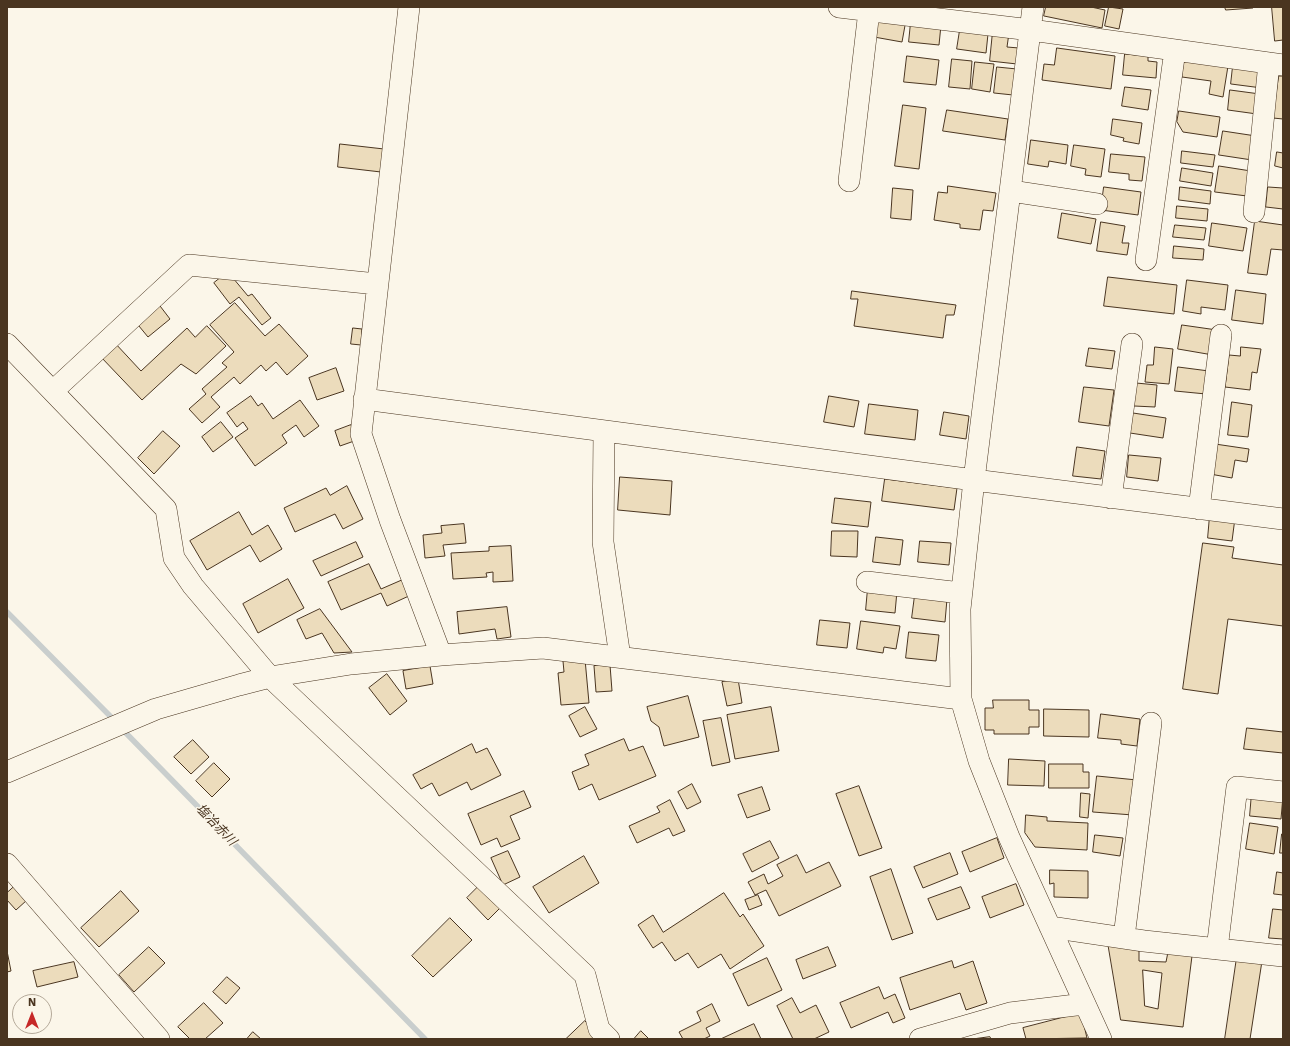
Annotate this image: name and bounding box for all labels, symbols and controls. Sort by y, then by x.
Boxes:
water label: 塩冶赤川 [192,801,240,849]
north arrow [12,994,52,1034]
text: N [28,996,36,1009]

